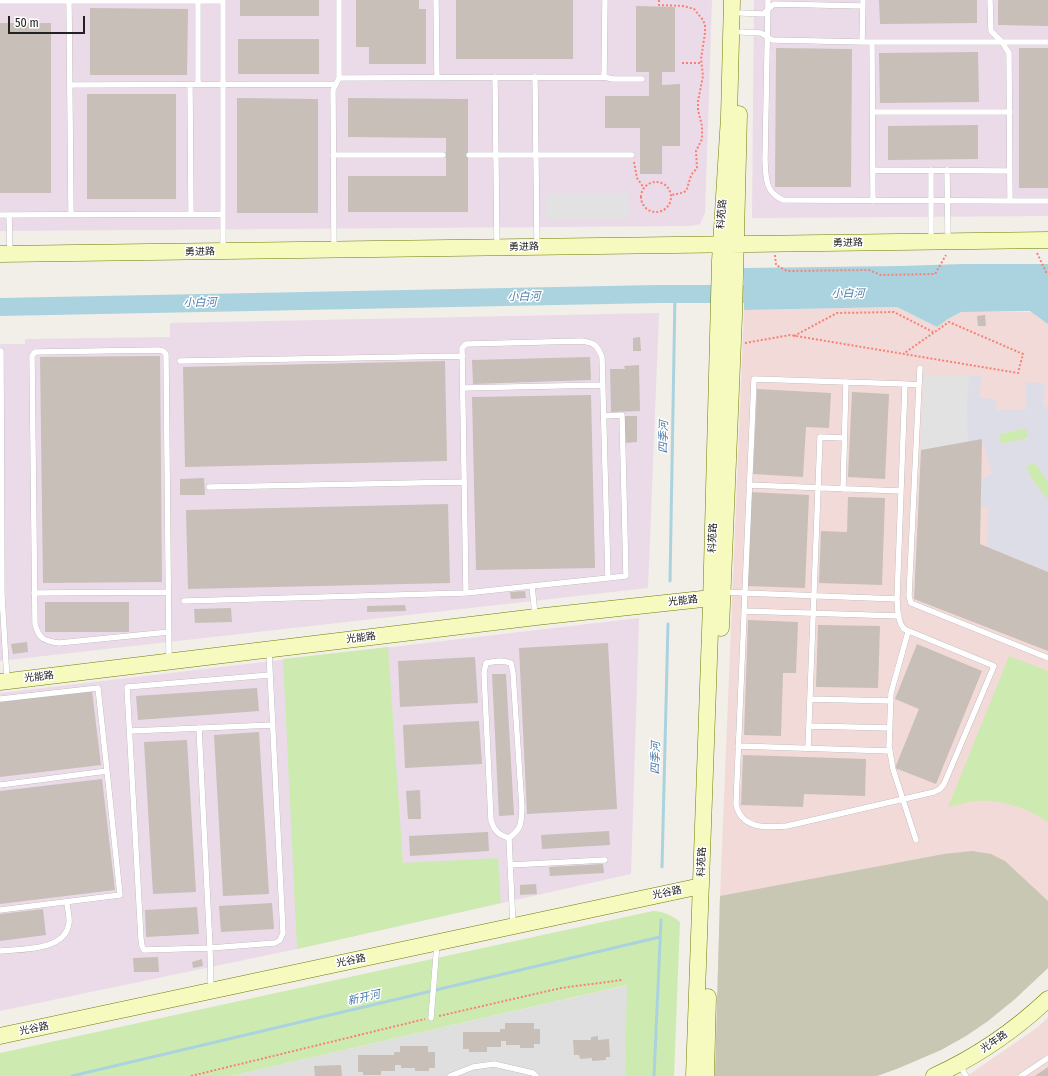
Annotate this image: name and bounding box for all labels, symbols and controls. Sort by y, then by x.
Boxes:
scale bar [10,8,87,34]
text: 50 m [15,16,39,30]
street label: 科苑路 [715,199,729,229]
street label: 勇进路 [833,237,863,249]
street label: 勇进路 [509,241,539,253]
street label: 勇进路 [185,246,215,258]
water label: 小白河 [832,287,864,301]
water label: 小白河 [507,290,541,304]
water label: 小白河 [183,296,217,310]
water label: 四季河 [657,420,671,454]
street label: 科苑路 [706,523,720,553]
street label: 光能路 [667,593,699,609]
street label: 光能路 [345,630,377,646]
street label: 光能路 [23,669,55,685]
water label: 四季河 [649,741,663,775]
street label: 科苑路 [695,847,709,877]
street label: 光谷路 [651,884,683,902]
street label: 光谷路 [335,952,367,970]
water label: 新开河 [346,988,382,1008]
street label: 光谷路 [18,1020,50,1038]
street label: 光年路 [978,1029,1010,1055]

